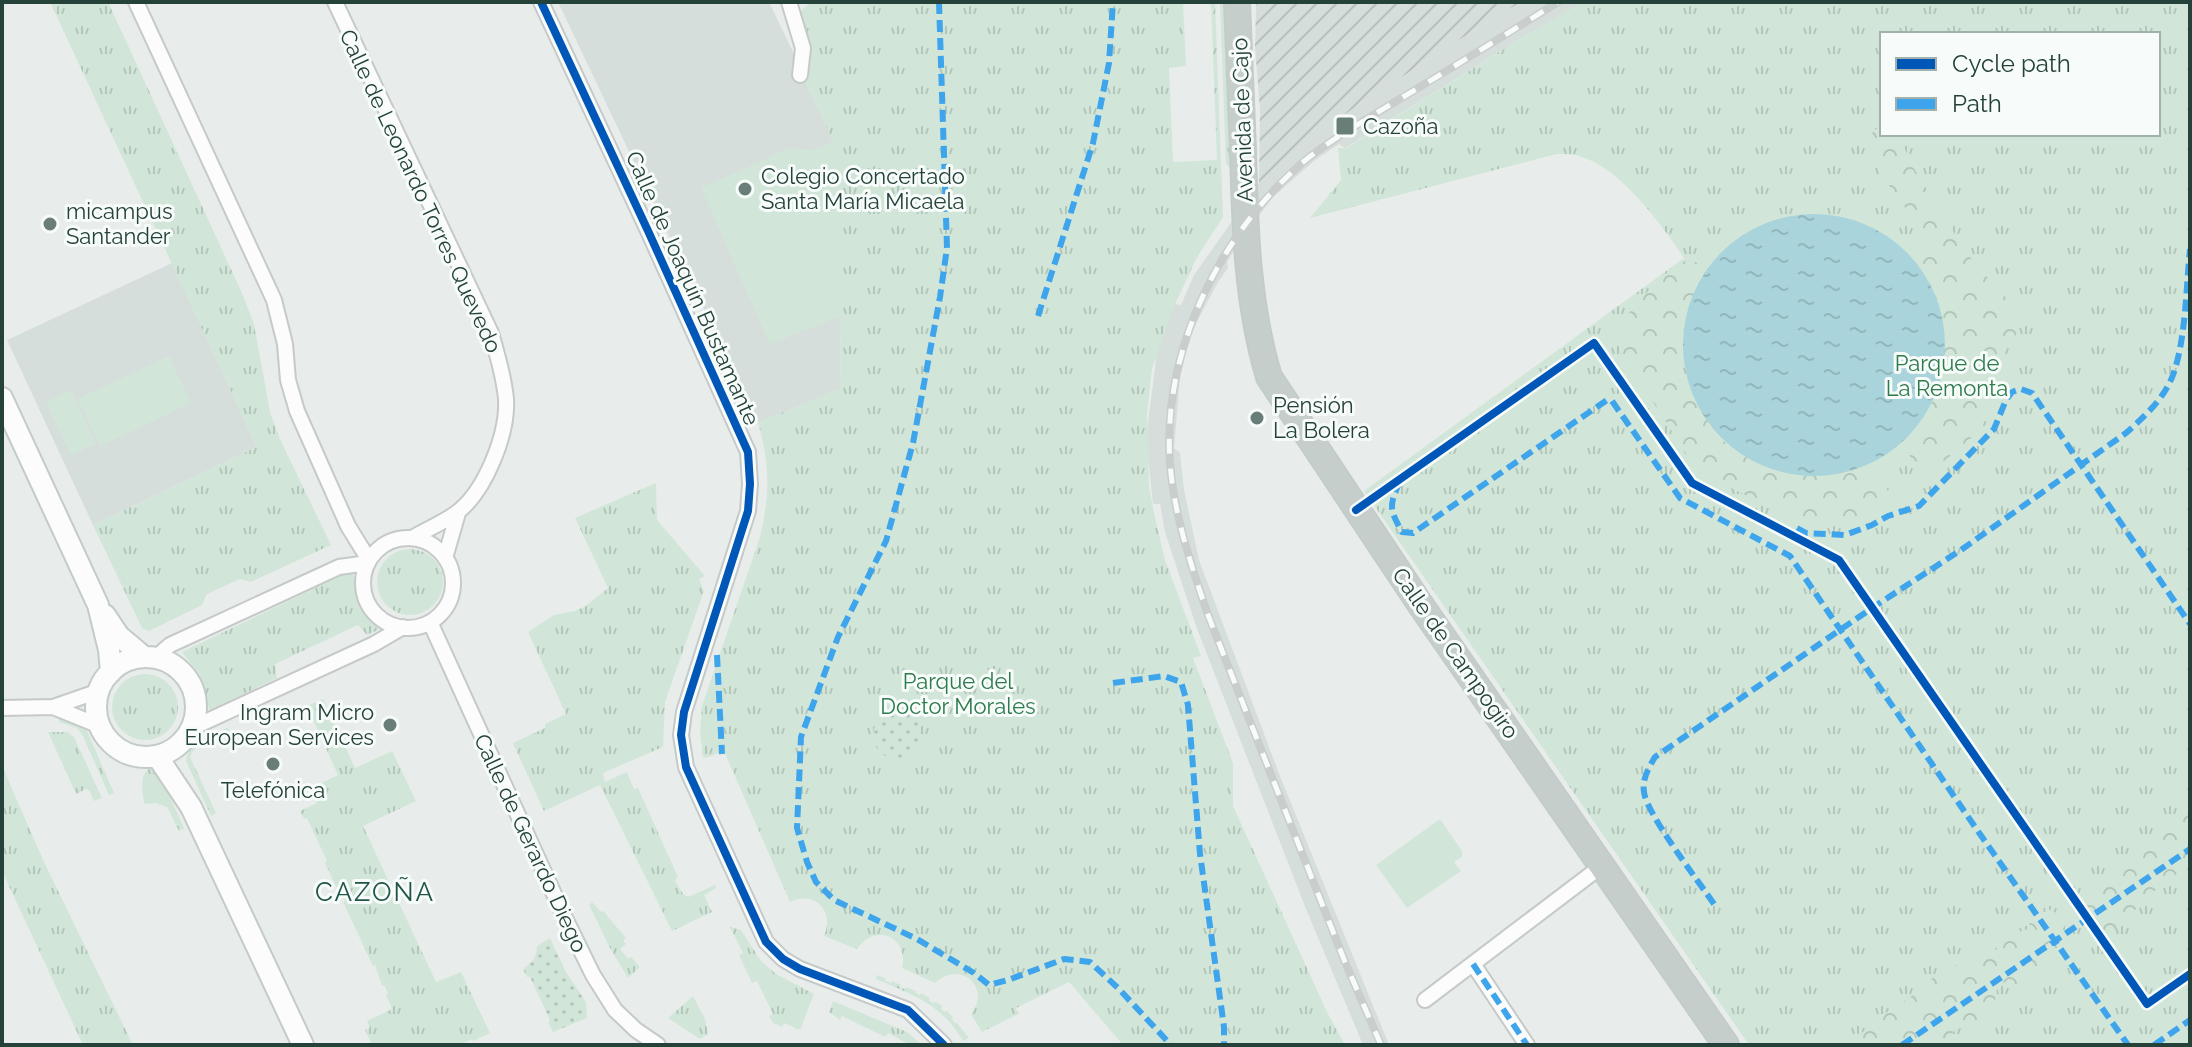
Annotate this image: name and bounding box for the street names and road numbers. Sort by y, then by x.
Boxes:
street label: Calle de Leonardo Torres Quevedo [334,25,508,357]
street label: Avenida de Cajo [1226,37,1258,203]
street label: Calle de Joaquín Bustamante [621,147,765,429]
street label: Calle de Campogiro [1387,563,1525,743]
street label: Calle de Gerardo Diego [469,730,593,956]

